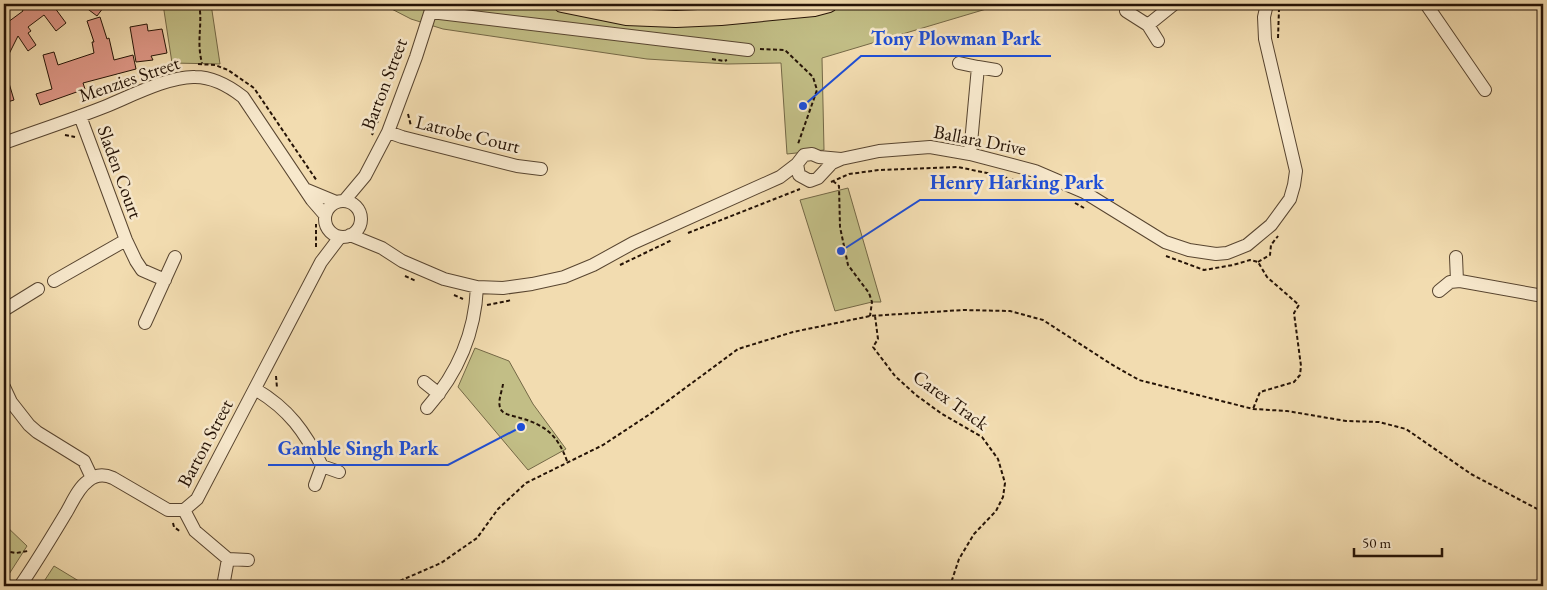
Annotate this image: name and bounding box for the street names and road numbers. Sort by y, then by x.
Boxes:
street label: Barton Street [355,35,413,133]
street label: Menzies Street [75,50,183,108]
street label: Latrobe Court [413,109,523,159]
street label: Ballara Drive [932,119,1028,161]
street label: Sladen Court [92,122,148,222]
street label: Carex Track [908,364,995,437]
street label: Barton Street [171,395,239,491]

